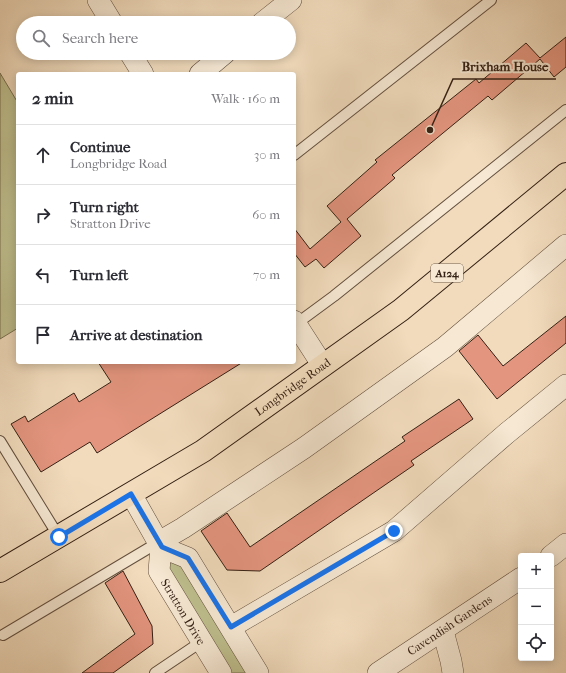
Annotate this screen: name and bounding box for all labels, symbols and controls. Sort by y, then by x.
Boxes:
search box [16,16,296,60]
icon: search [30,27,52,49]
text: Search here [62,29,138,47]
callout: Brixham House [453,54,556,79]
text: Brixham House [462,59,549,74]
text: 2 min [32,88,73,108]
text: Walk · 160 m [211,91,280,106]
text: Continue [70,138,130,156]
icon: ahead [32,144,54,166]
text: 30 m [254,147,280,162]
text: Longbridge Road [70,156,167,171]
text: Turn right [70,198,139,216]
icon: right [32,204,54,226]
text: 60 m [252,207,280,222]
text: Stratton Drive [70,216,151,231]
icon: left [32,264,54,286]
road number: A124 [431,264,463,282]
text: Turn left [70,266,128,284]
text: 70 m [253,267,280,282]
icon: arrive [32,324,54,346]
text: Arrive at destination [70,326,202,344]
street label: Longbridge Road [252,355,334,419]
route end [385,522,403,540]
route start [50,528,68,546]
map controls [518,553,554,661]
button: + [518,553,554,589]
street label: Stratton Drive [158,576,208,648]
button: − [518,589,554,625]
street label: Cavendish Gardens [405,592,495,659]
button: locate [518,625,554,661]

